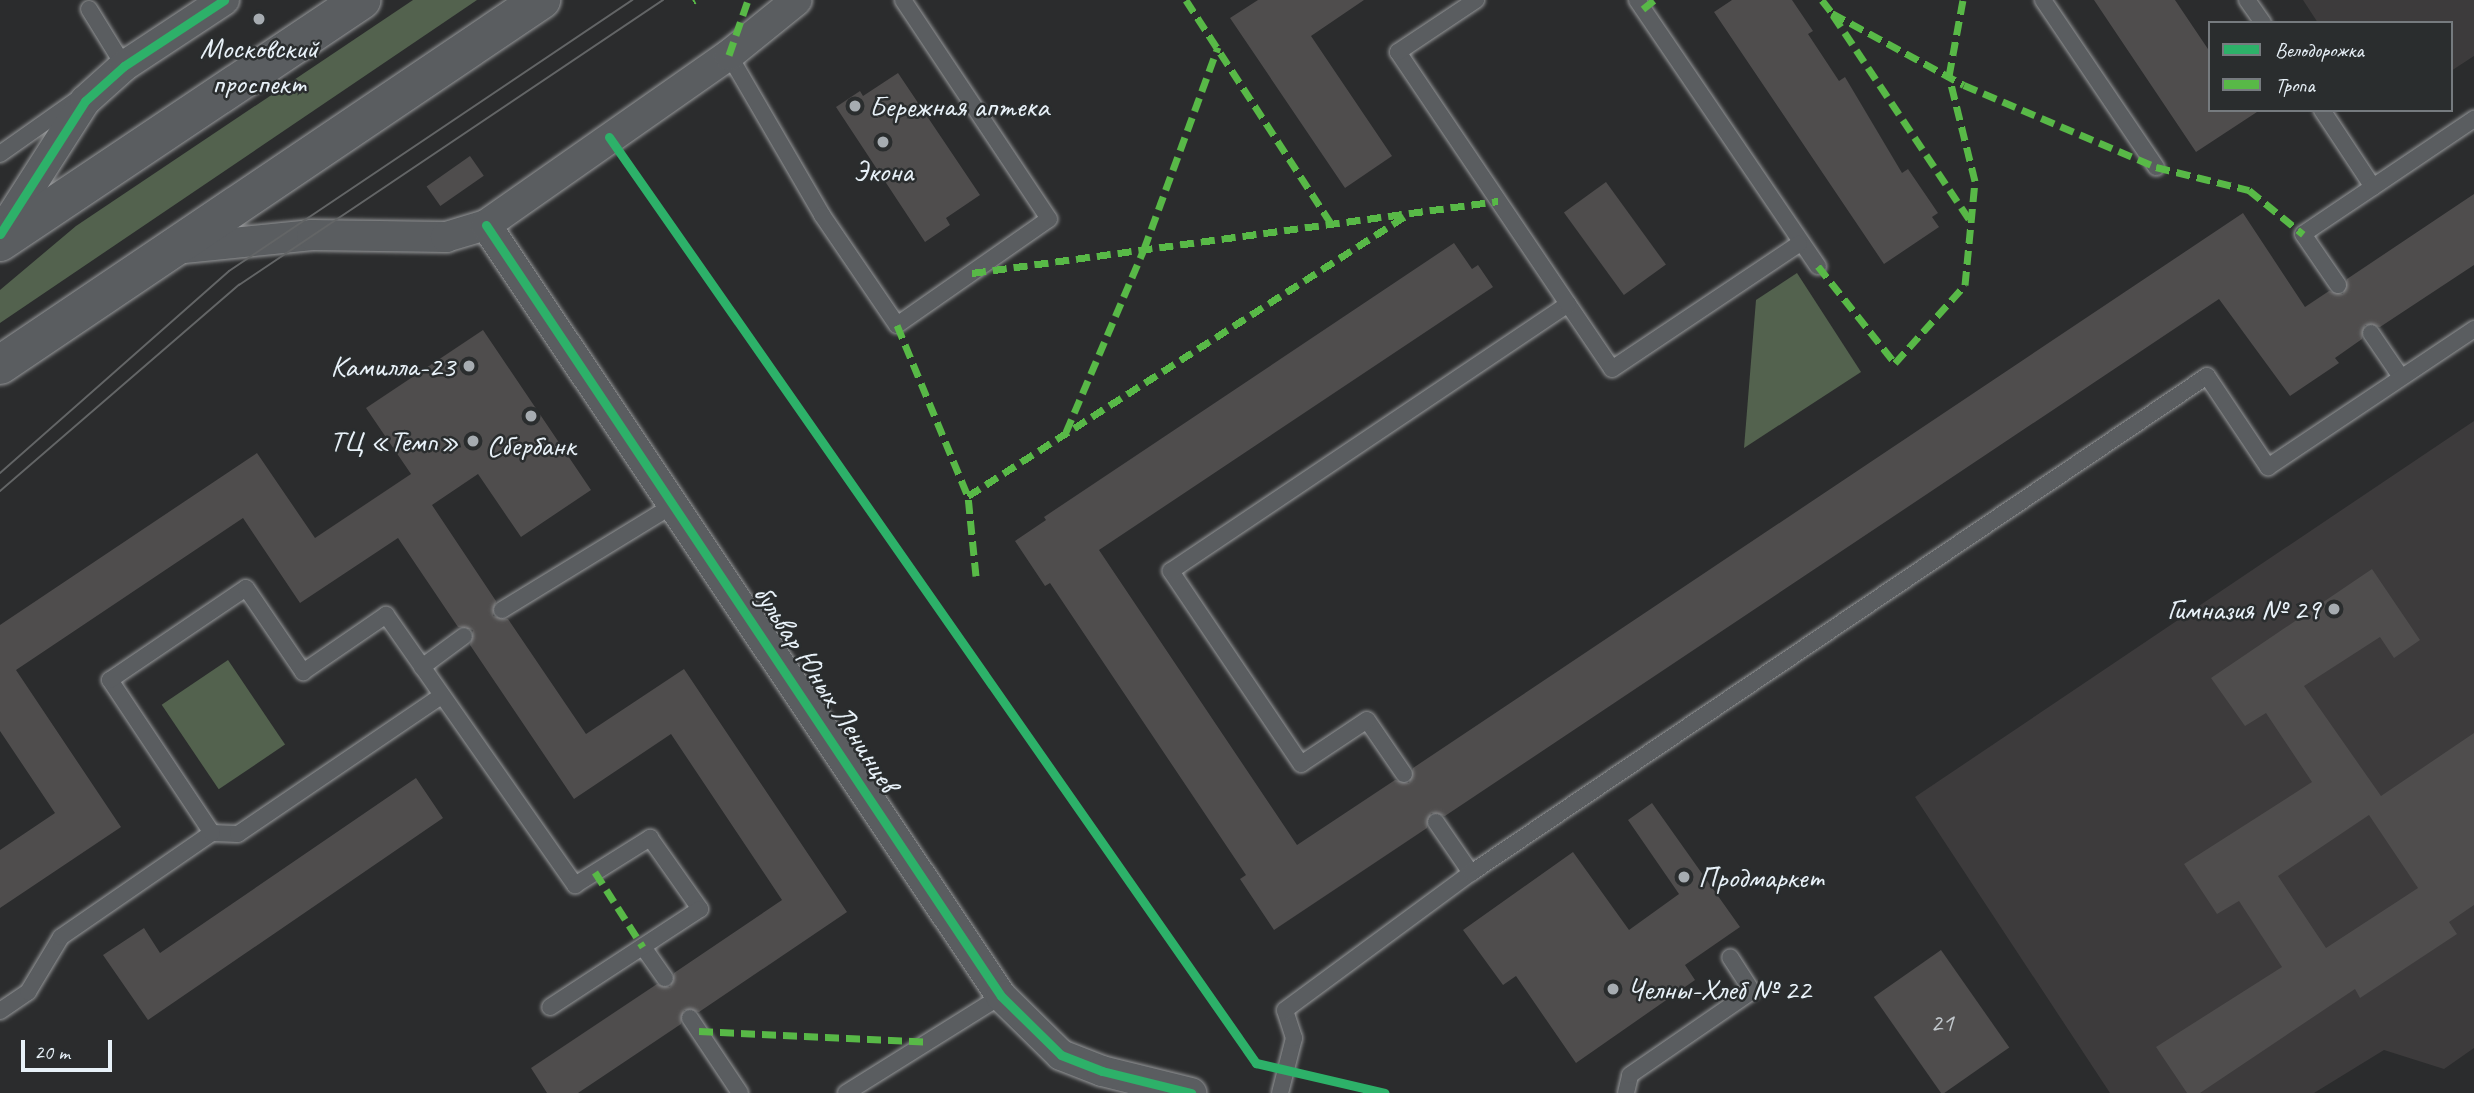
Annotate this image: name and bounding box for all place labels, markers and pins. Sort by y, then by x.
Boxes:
marker: Московский проспект [251,11,267,27]
place label: Московский проспект [200,30,318,100]
place label: Бережная аптека [869,88,1049,124]
marker: Бережная аптека [847,98,863,114]
marker: Экона [875,134,891,150]
place label: Экона [853,153,913,189]
place label: Камилла-23 [331,348,455,384]
marker: Камилла-23 [461,358,477,374]
marker: Сбербанк [523,408,539,424]
place label: ТЦ «Темп» [329,423,459,459]
place label: Сбербанк [487,427,575,463]
marker: ТЦ «Темп» [465,433,481,449]
place label: Гимназия № 29 [2167,591,2320,627]
marker: Гимназия № 29 [2326,601,2342,617]
place label: Продмаркет [1698,859,1824,895]
marker: Продмаркет [1676,869,1692,885]
place label: Челны-Хлеб № 22 [1627,971,1811,1007]
marker: Челны-Хлеб № 22 [1605,981,1621,997]

